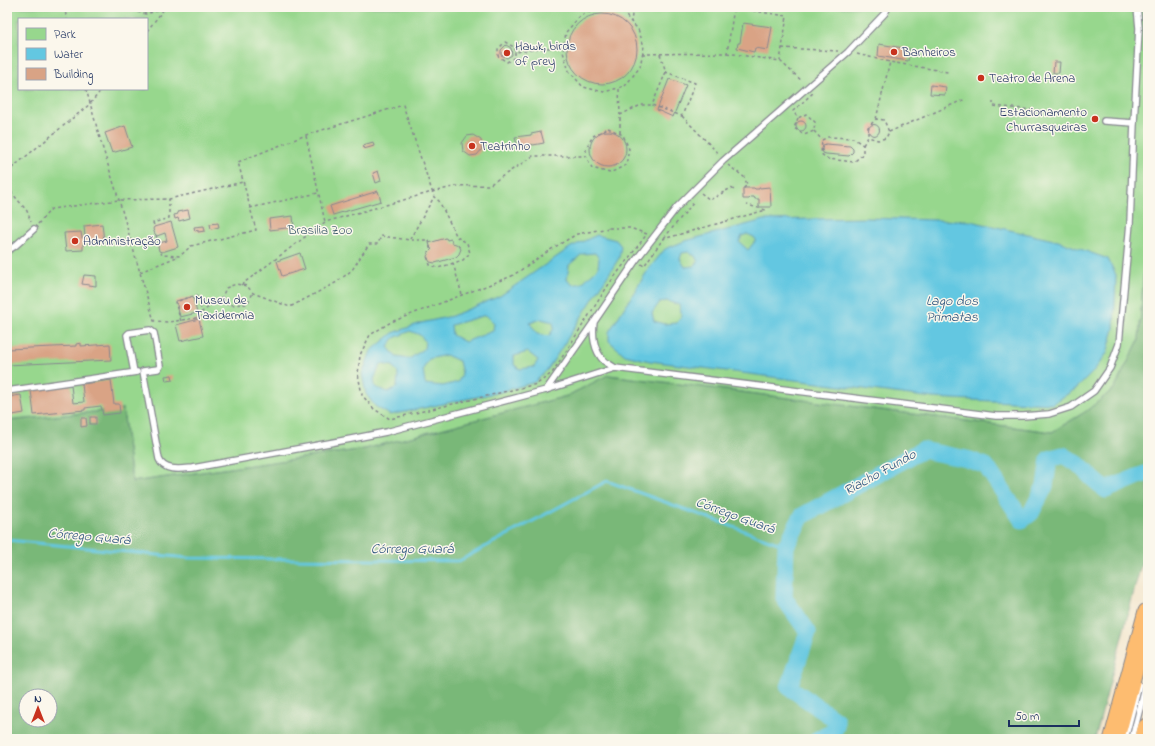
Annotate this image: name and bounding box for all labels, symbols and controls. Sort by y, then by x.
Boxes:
legend [18,18,148,90]
text: Park [54,26,76,44]
place label: Hawk, birds of prey [515,37,577,72]
place label: Banheiros [901,43,956,62]
text: Water [54,46,83,64]
marker: Banheiros [889,47,899,57]
marker: Hawk, birds of prey [502,48,512,58]
text: Building [53,66,93,85]
place label: Teatro de Arena [989,69,1075,88]
marker: Teatro de Arena [976,73,986,83]
place label: Estacionamento Churrasqueiras [999,103,1087,137]
marker: Estacionamento Churrasqueiras [1090,114,1100,124]
place label: Teatrinho [480,137,531,156]
marker: Teatrinho [467,141,477,151]
park label: Brasilia Zoo [287,221,352,240]
place label: Administração [83,232,161,251]
marker: Administração [70,236,80,246]
place label: Museu de Taxidermia [195,291,254,325]
water label: Lago dos Primatas [926,291,979,328]
marker: Museu de Taxidermia [182,302,192,312]
water label: Riacho Fundo [840,444,921,501]
water label: Córrego Guará [693,492,778,540]
water label: Córrego Guará [47,523,132,551]
water label: Córrego Guará [371,539,454,560]
north arrow [18,688,58,728]
text: N [34,691,42,707]
scale bar [1009,702,1079,728]
text: 50 m [1015,708,1039,726]

